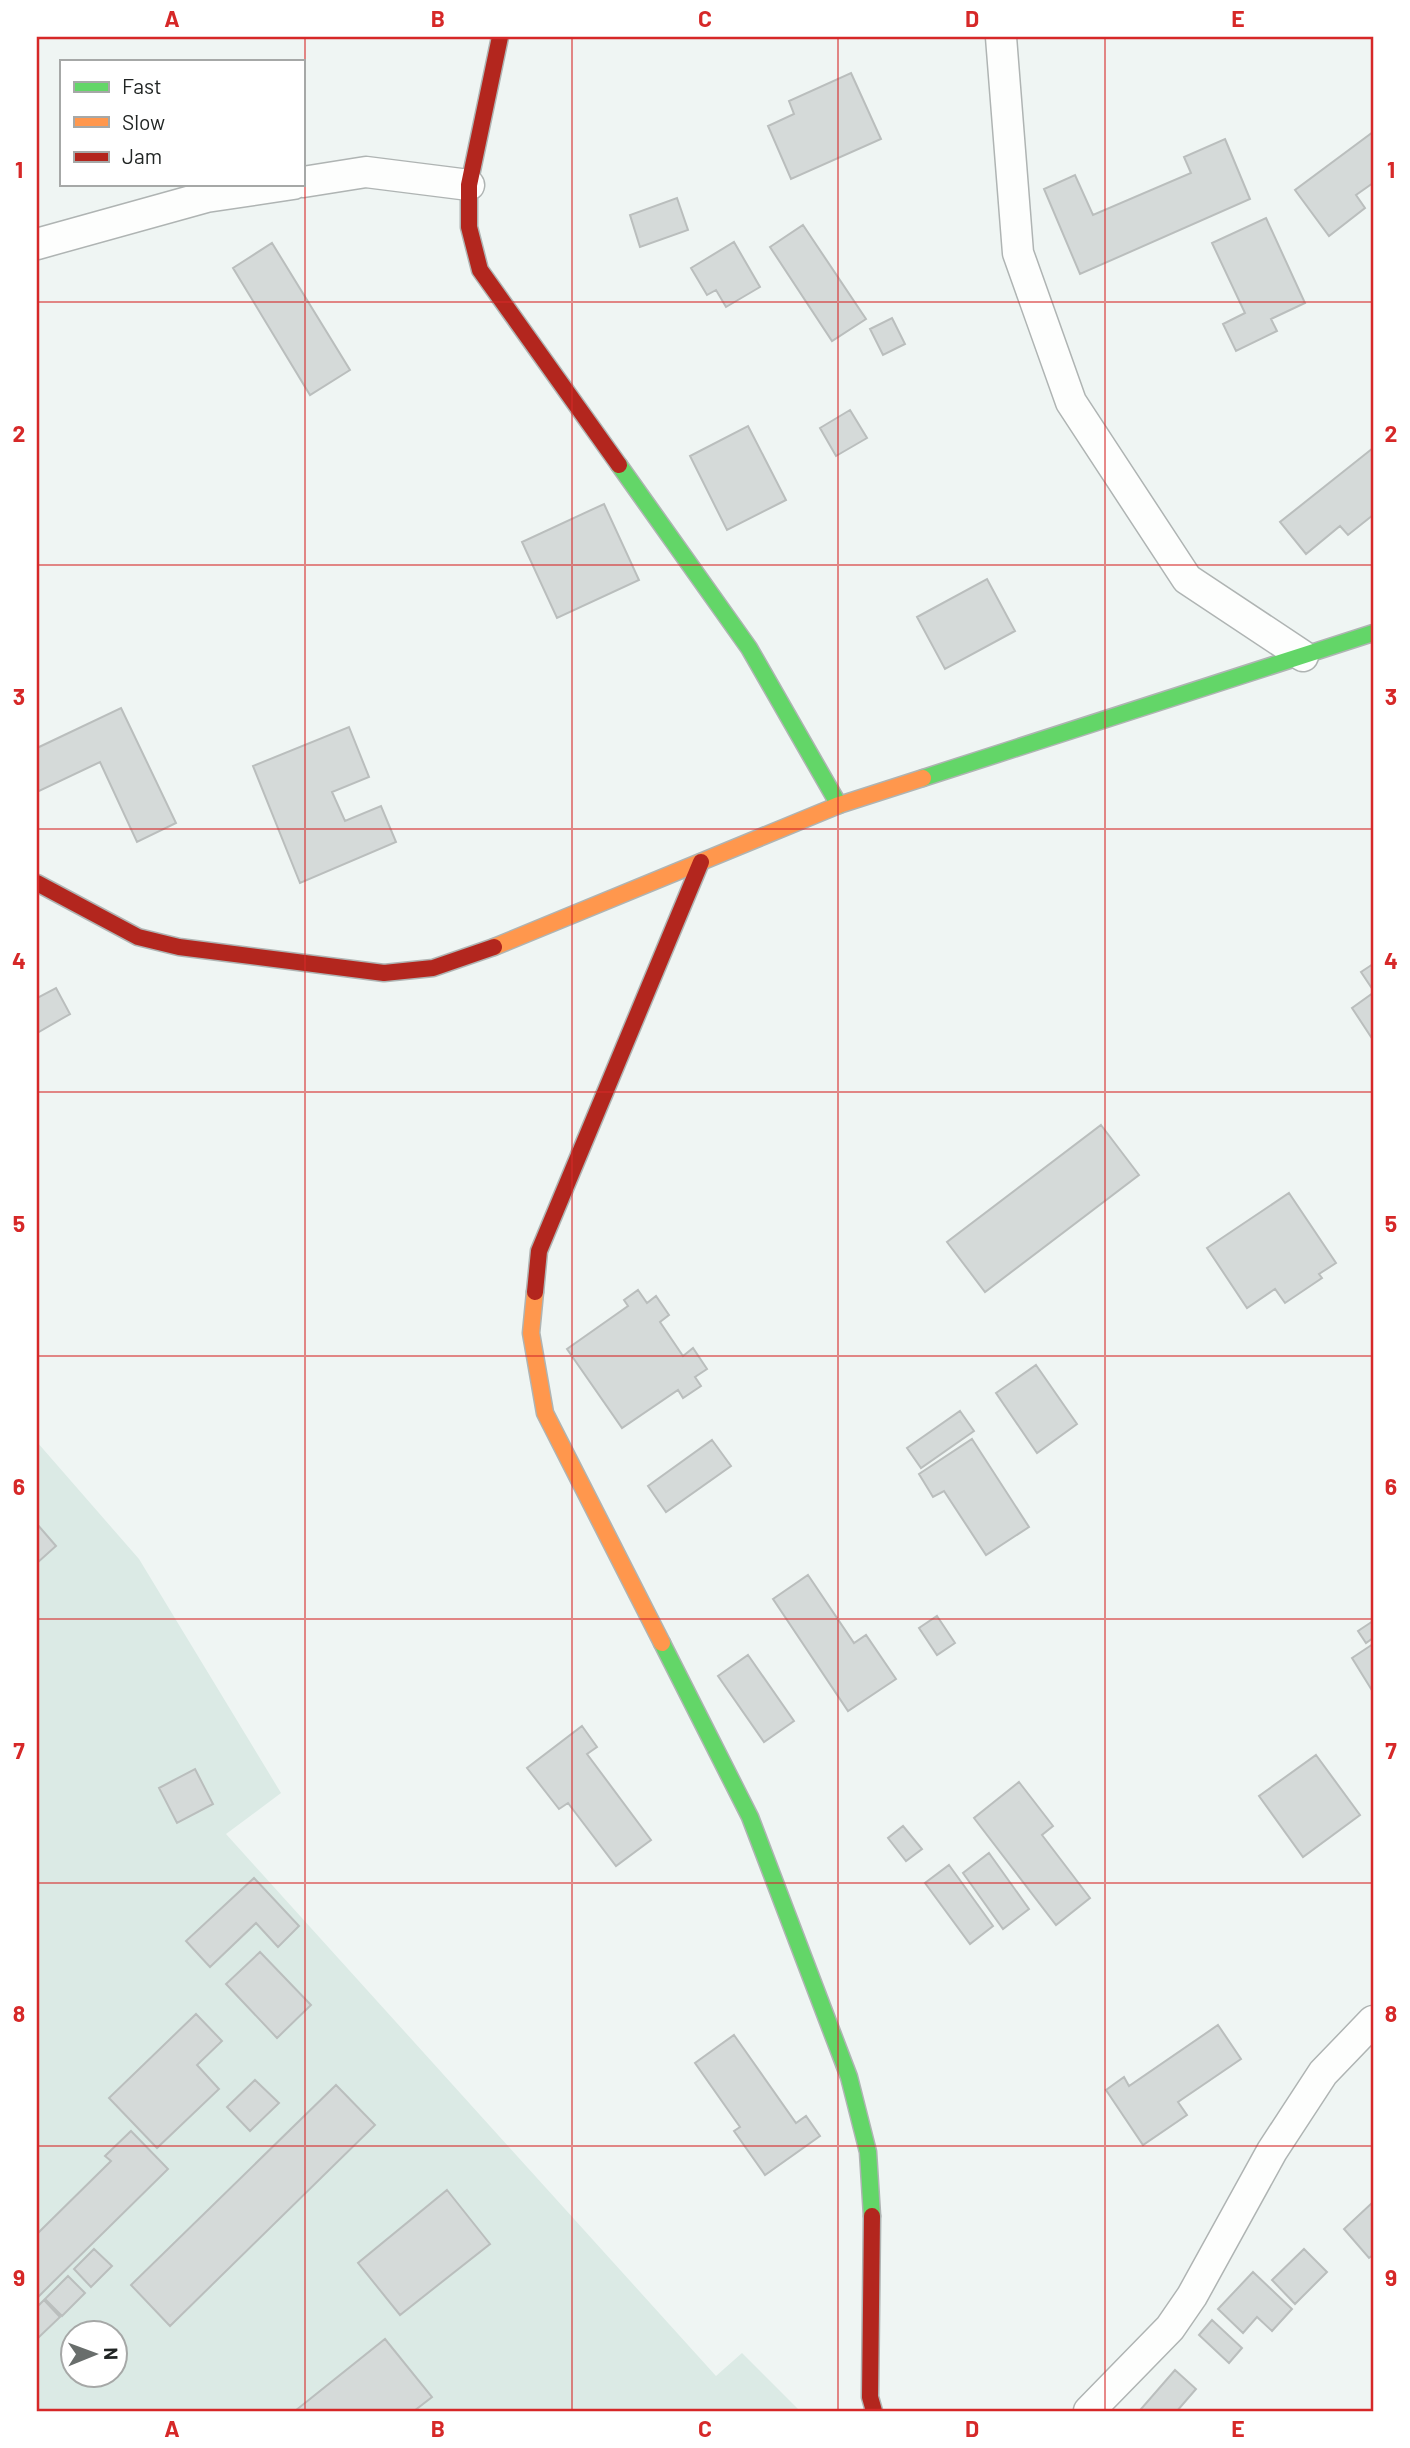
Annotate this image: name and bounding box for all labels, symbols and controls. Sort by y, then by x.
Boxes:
text: A [164,4,180,32]
text: B [431,4,445,32]
text: C [698,4,712,32]
text: D [965,4,979,32]
text: E [1231,4,1245,32]
legend [60,60,304,186]
text: Fast [122,73,162,98]
text: Slow [122,109,165,134]
text: Jam [122,143,162,168]
text: 1 [15,155,23,183]
text: 1 [1387,155,1395,183]
text: 2 [13,419,25,447]
text: 2 [1385,419,1397,447]
text: 3 [13,682,25,710]
text: 3 [1385,682,1397,710]
text: 4 [12,946,26,974]
text: 4 [1384,946,1398,974]
text: 5 [13,1209,25,1237]
text: 5 [1385,1209,1397,1237]
text: 6 [13,1472,25,1500]
text: 6 [1385,1472,1397,1500]
text: 7 [13,1736,25,1764]
text: 7 [1385,1736,1397,1764]
text: 8 [13,1999,25,2027]
text: 8 [1385,1999,1397,2027]
text: 9 [13,2263,25,2291]
text: 9 [1385,2263,1397,2291]
north arrow [60,2318,130,2388]
text: N [100,2347,123,2360]
text: A [164,2414,180,2442]
text: B [431,2414,445,2442]
text: C [698,2414,712,2442]
text: D [965,2414,979,2442]
text: E [1231,2414,1245,2442]

